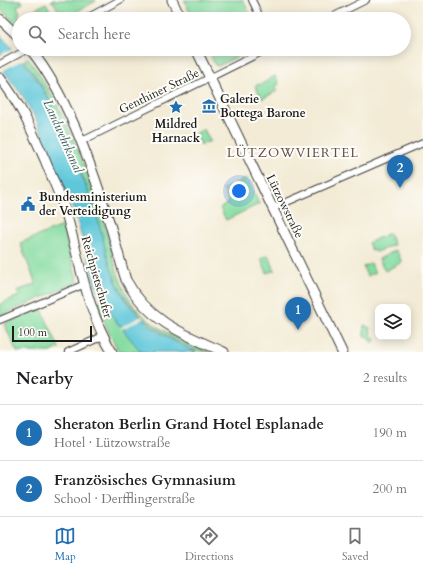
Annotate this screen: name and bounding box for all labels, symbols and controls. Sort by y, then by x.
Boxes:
search box [12,12,411,56]
icon: search [26,23,48,45]
text: Search here [58,24,131,44]
street label: Genthiner Straße [116,65,202,117]
place label: Galerie Bottega Barone [220,91,306,121]
water label: Landwehrkanal [39,97,88,177]
museum icon: Galerie Bottega Barone [201,98,217,114]
place icon: Mildred Harnack [168,99,184,115]
place label: Mildred Harnack [152,116,201,146]
district label: LÜTZOWVIERTEL [227,144,359,162]
pin: 2 [387,155,413,188]
street label: Lützowstraße [263,171,307,241]
your location [229,181,249,201]
place label: Bundesministerium der Verteidigung [39,189,148,219]
public building icon: Bundesministerium der Verteidigung [20,196,36,212]
street label: Reichpietschufer [78,234,116,320]
pin: 1 [285,297,311,330]
map controls [375,304,411,340]
button: layers [375,304,411,340]
scale bar [12,324,92,343]
text: 100 m [18,325,47,340]
text: Nearby [16,367,73,390]
text: 2 results [363,369,407,387]
text: Sheraton Berlin Grand Hotel Esplanade [54,414,324,434]
text: 1 [26,424,32,442]
text: 190 m [373,424,407,442]
text: Hotel · Lützowstraße [54,434,170,452]
text: Französisches Gymnasium [54,470,236,490]
text: 2 [26,480,32,498]
text: 200 m [373,480,407,498]
text: School · Derfflingerstraße [54,490,195,508]
tab: Map [54,525,76,564]
tab: Directions [185,525,233,564]
tab: Saved [342,525,369,564]

